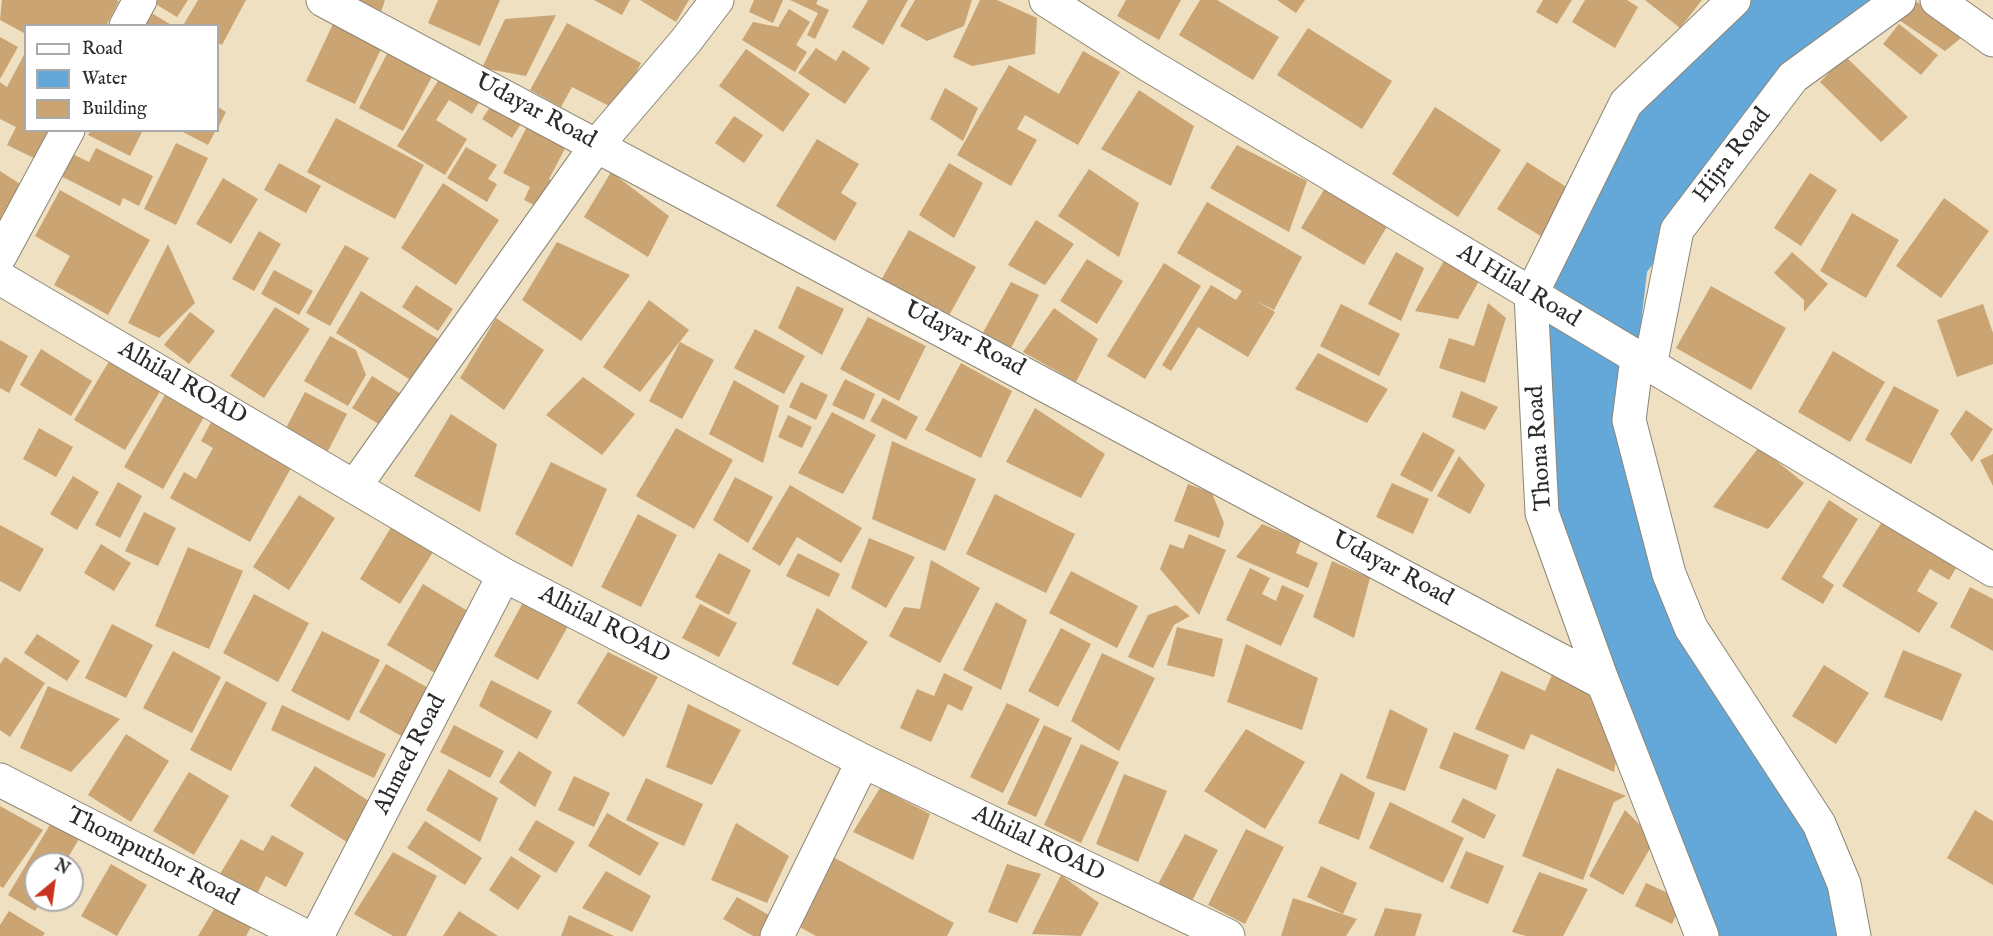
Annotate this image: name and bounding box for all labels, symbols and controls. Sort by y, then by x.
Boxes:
legend [24,24,219,132]
text: Road [82,38,123,61]
text: Water [82,68,127,91]
street label: Udayar Road [470,68,600,156]
text: Building [82,98,147,121]
street label: Hijra Road [1688,103,1778,209]
street label: Al Hilal Road [1451,239,1585,335]
street label: Udayar Road [899,296,1029,384]
street label: Alhilal ROAD [113,336,251,432]
street label: Thona Road [1522,384,1560,512]
street label: Udayar Road [1327,526,1457,614]
street label: Alhilal ROAD [534,581,674,671]
street label: Ahmed Road [368,690,454,820]
street label: Alhilal ROAD [967,801,1109,889]
street label: Thomputhor Road [61,802,243,914]
north arrow [24,852,84,912]
text: N [51,856,73,880]

